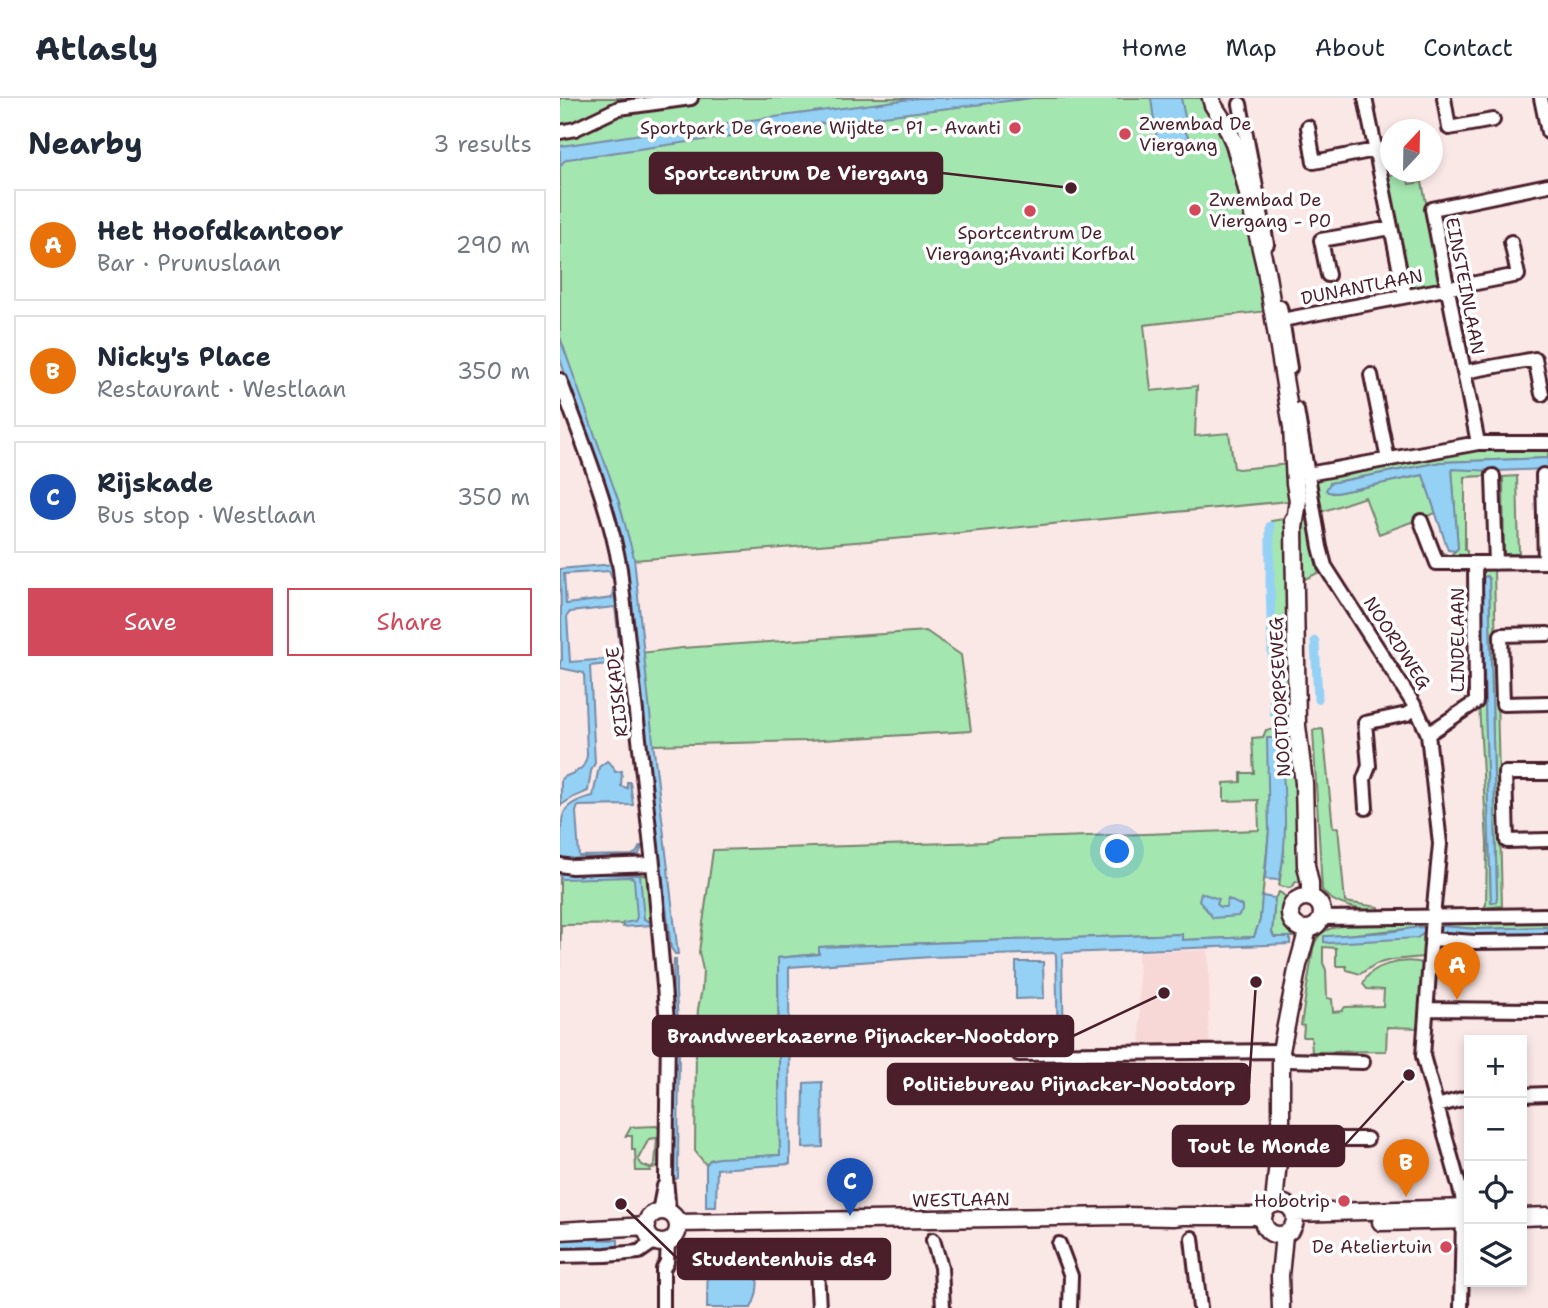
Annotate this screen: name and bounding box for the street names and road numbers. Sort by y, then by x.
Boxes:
street label: EINSTEINLAAN [1440,215,1490,357]
street label: DUNANTLAAN [1299,263,1425,311]
street label: LINDELAAN [1446,587,1470,693]
street label: NOORDWEG [1358,592,1436,694]
street label: NOOTDORPSEWEG [1264,616,1296,778]
street label: RIJSKADE [600,646,634,738]
street label: WESTLAAN [912,1187,1010,1213]

